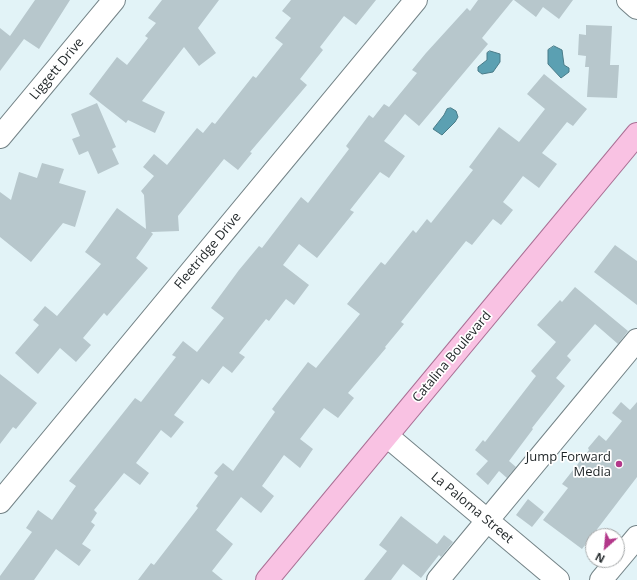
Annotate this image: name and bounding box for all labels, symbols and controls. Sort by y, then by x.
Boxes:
street label: Liggett Drive [27,35,87,103]
street label: Fleetridge Drive [171,209,245,293]
street label: Catalina Boulevard [409,308,495,406]
place label: Jump Forward Media [526,449,611,480]
marker: Jump Forward Media [614,459,624,469]
street label: La Paloma Street [428,469,516,547]
north arrow [585,528,625,568]
text: N [592,550,607,567]

